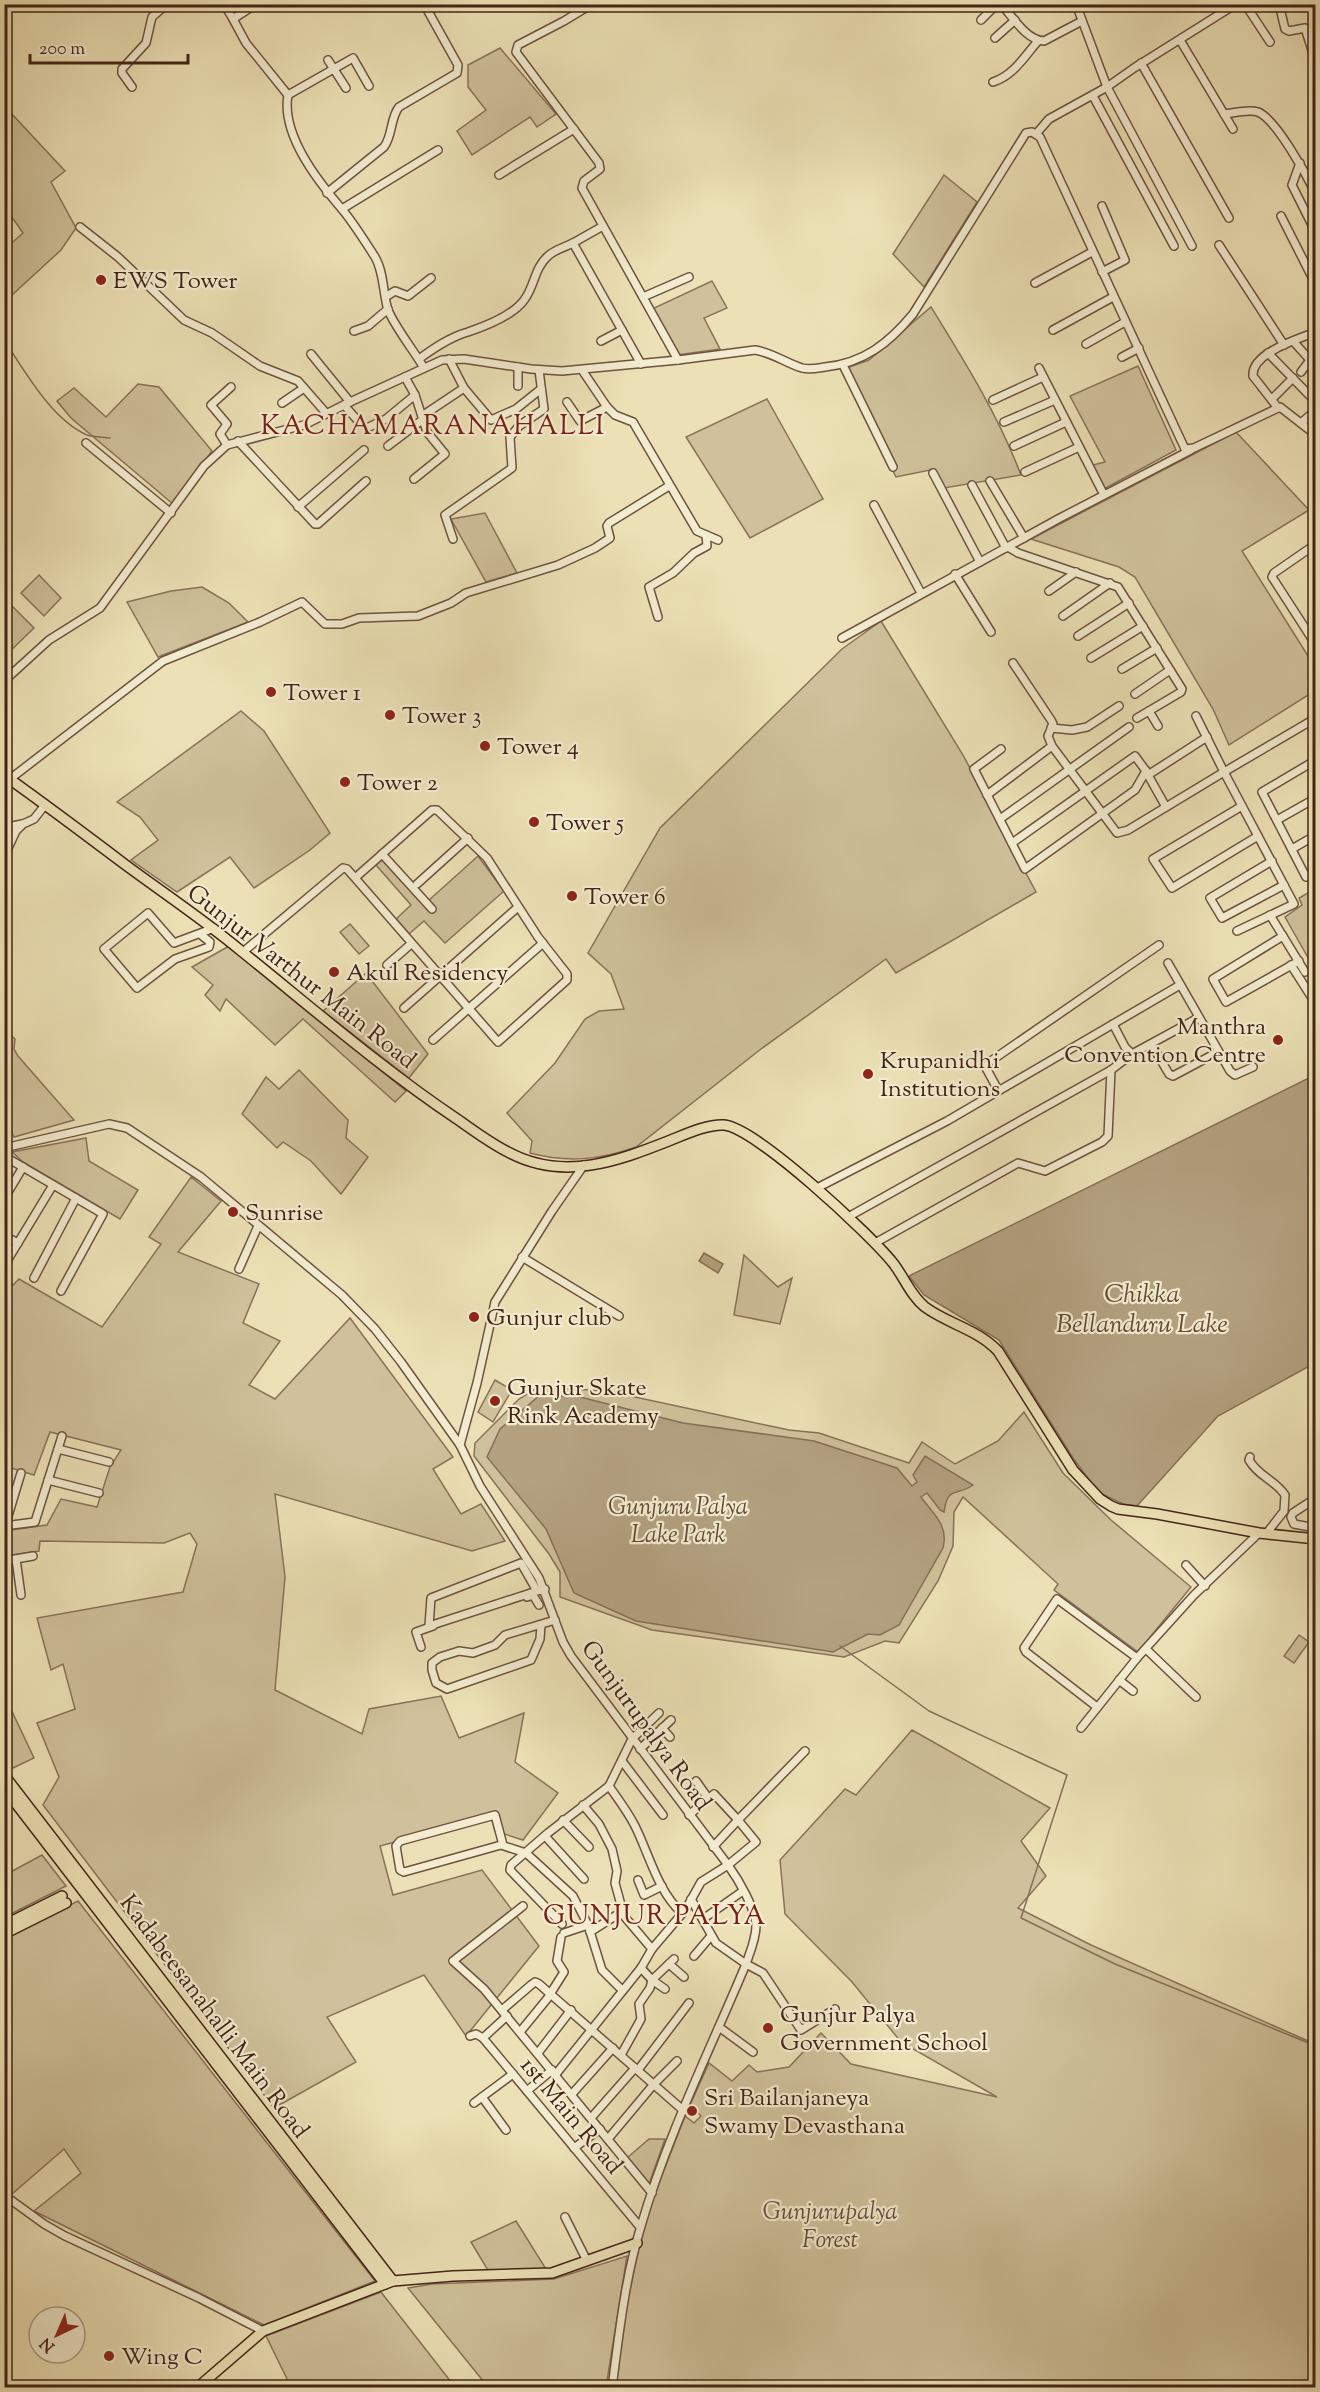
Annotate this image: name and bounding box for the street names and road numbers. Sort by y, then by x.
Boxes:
street label: Gunjur Varthur Main Road [179,877,423,1078]
street label: Gunjurupalya Road [572,1634,719,1819]
street label: Kadabeesanahalli Main Road [110,1888,317,2147]
street label: 1st Main Road [511,2050,630,2183]

